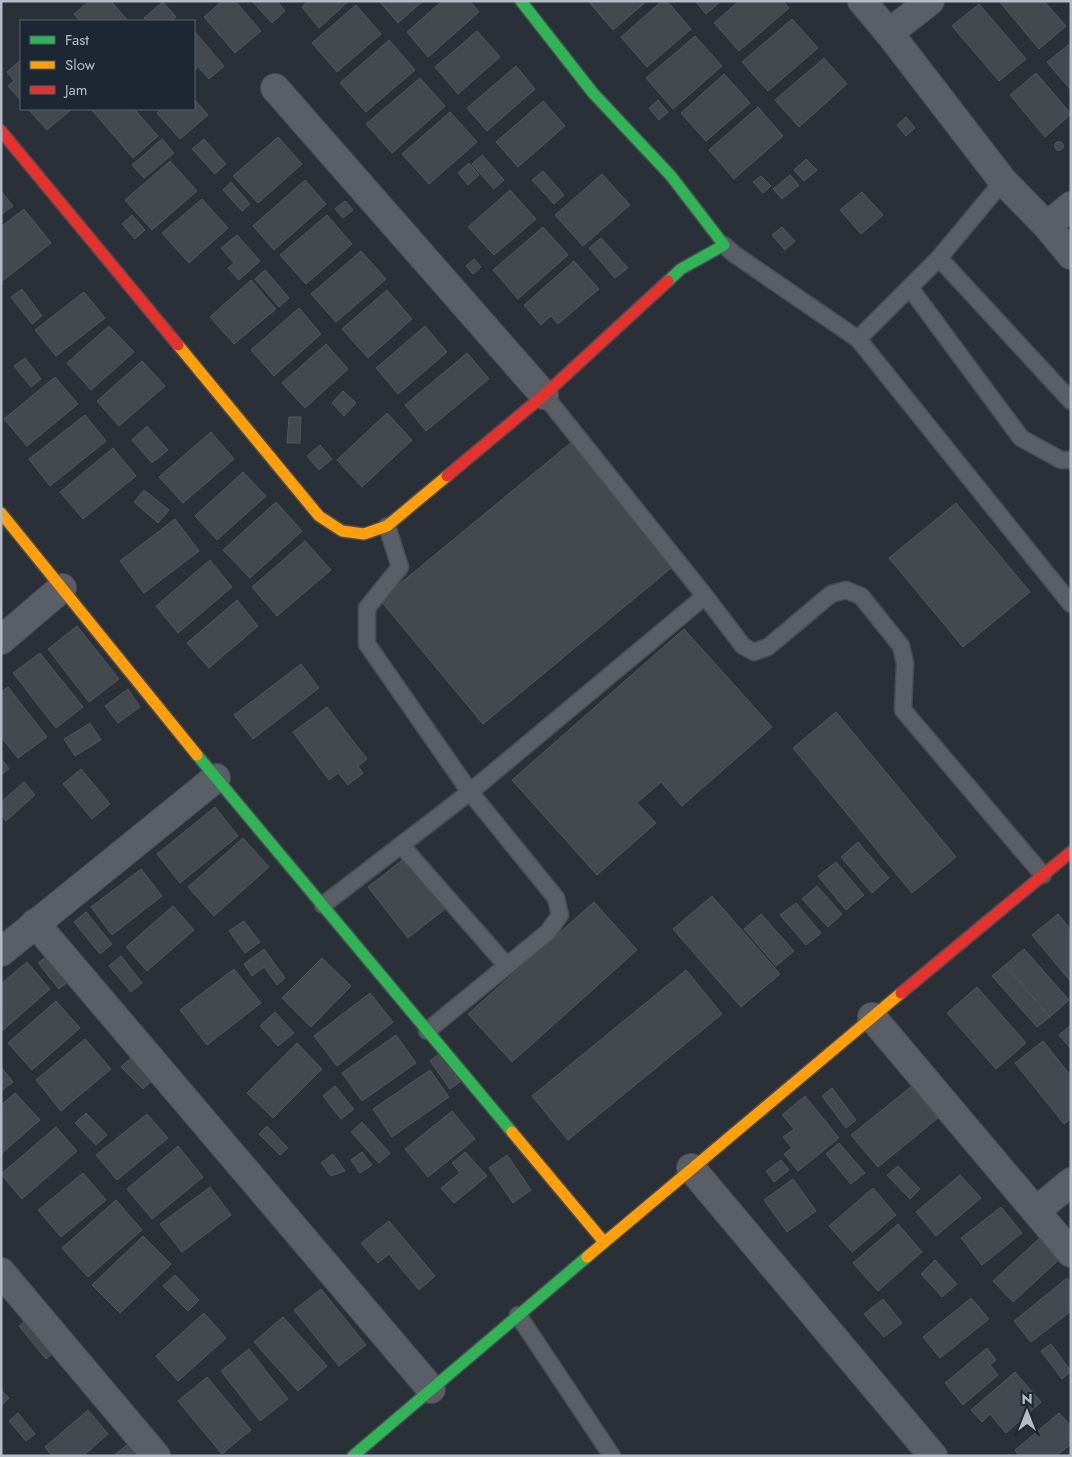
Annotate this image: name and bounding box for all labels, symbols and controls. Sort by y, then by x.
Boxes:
legend [20,20,195,110]
text: Fast [65,29,89,51]
text: Slow [65,54,96,76]
text: Jam [63,79,88,101]
north arrow [1002,1387,1052,1437]
text: N [1021,1389,1033,1409]

